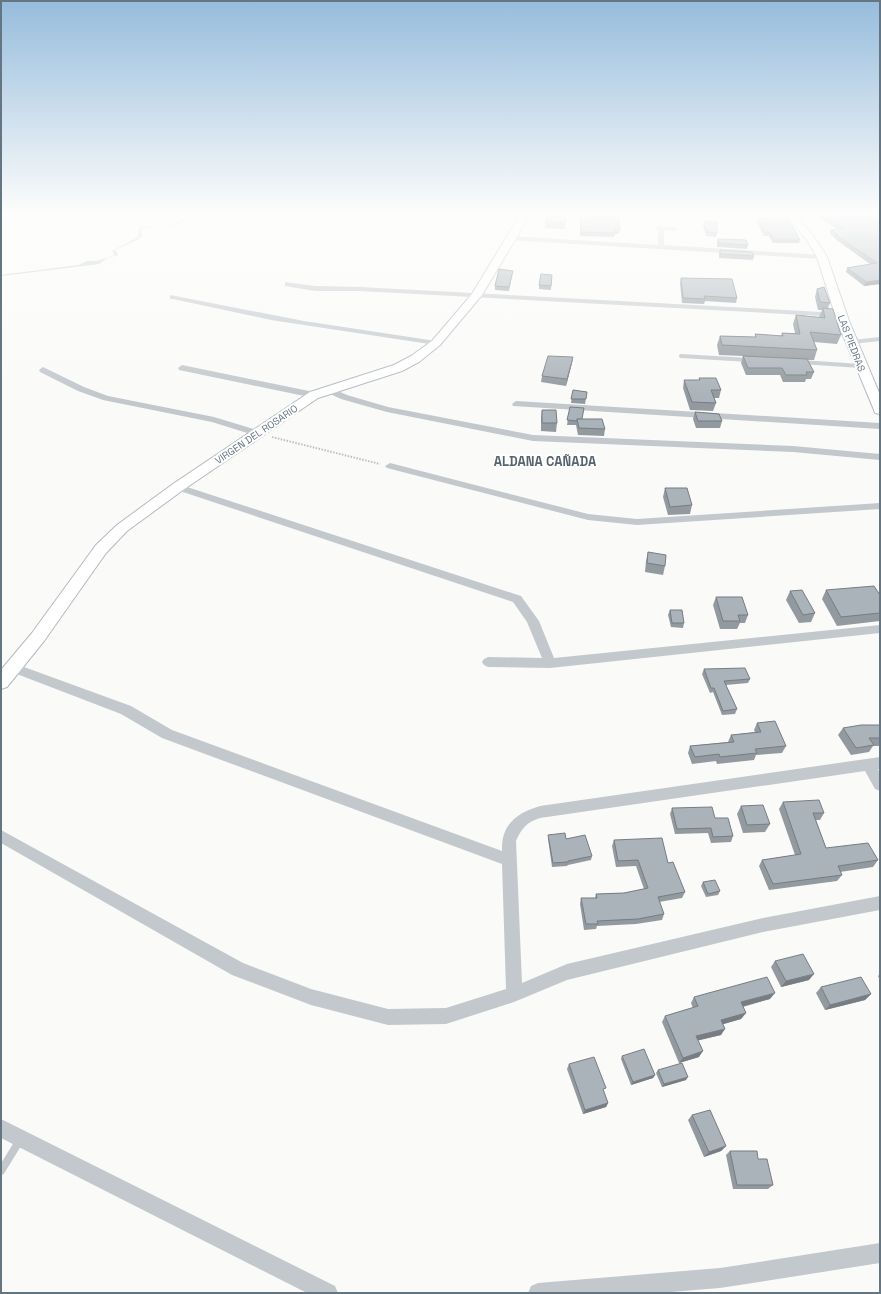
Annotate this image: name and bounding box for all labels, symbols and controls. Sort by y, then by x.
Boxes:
street label: LAS PIEDRAS [835,313,868,373]
street label: VIRGEN DEL ROSARIO [212,402,300,467]
district label: ALDANA CAÑADA [494,453,597,470]

